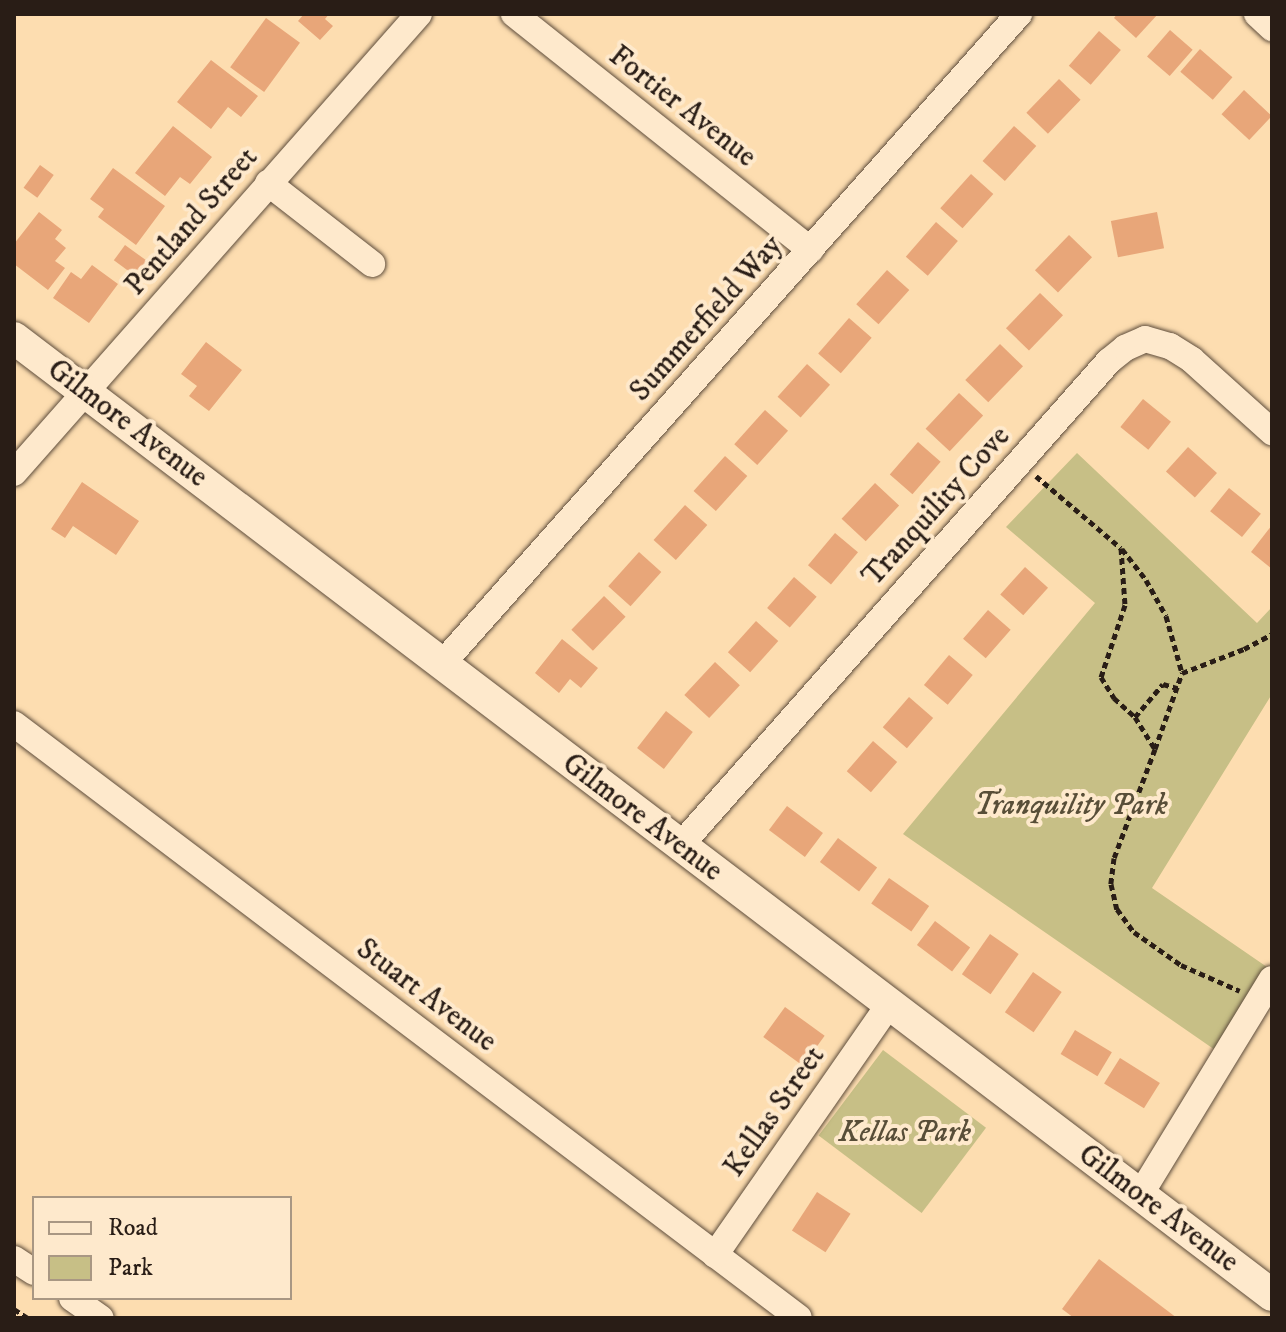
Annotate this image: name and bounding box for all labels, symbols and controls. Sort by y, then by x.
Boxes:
street label: Fortier Avenue [601,38,763,176]
street label: Pentland Street [118,141,266,303]
street label: Summerfield Way [623,229,791,409]
street label: Gilmore Avenue [40,352,214,496]
street label: Tranquility Cove [856,419,1018,595]
street label: Gilmore Avenue [555,746,729,890]
park label: Tranquility Park [974,788,1168,824]
street label: Stuart Avenue [349,932,503,1060]
street label: Kellas Street [717,1040,833,1184]
park label: Kellas Park [839,1115,971,1151]
street label: Gilmore Avenue [1071,1137,1245,1281]
legend [32,1196,292,1300]
text: Road [108,1213,158,1243]
text: Park [108,1253,153,1283]

